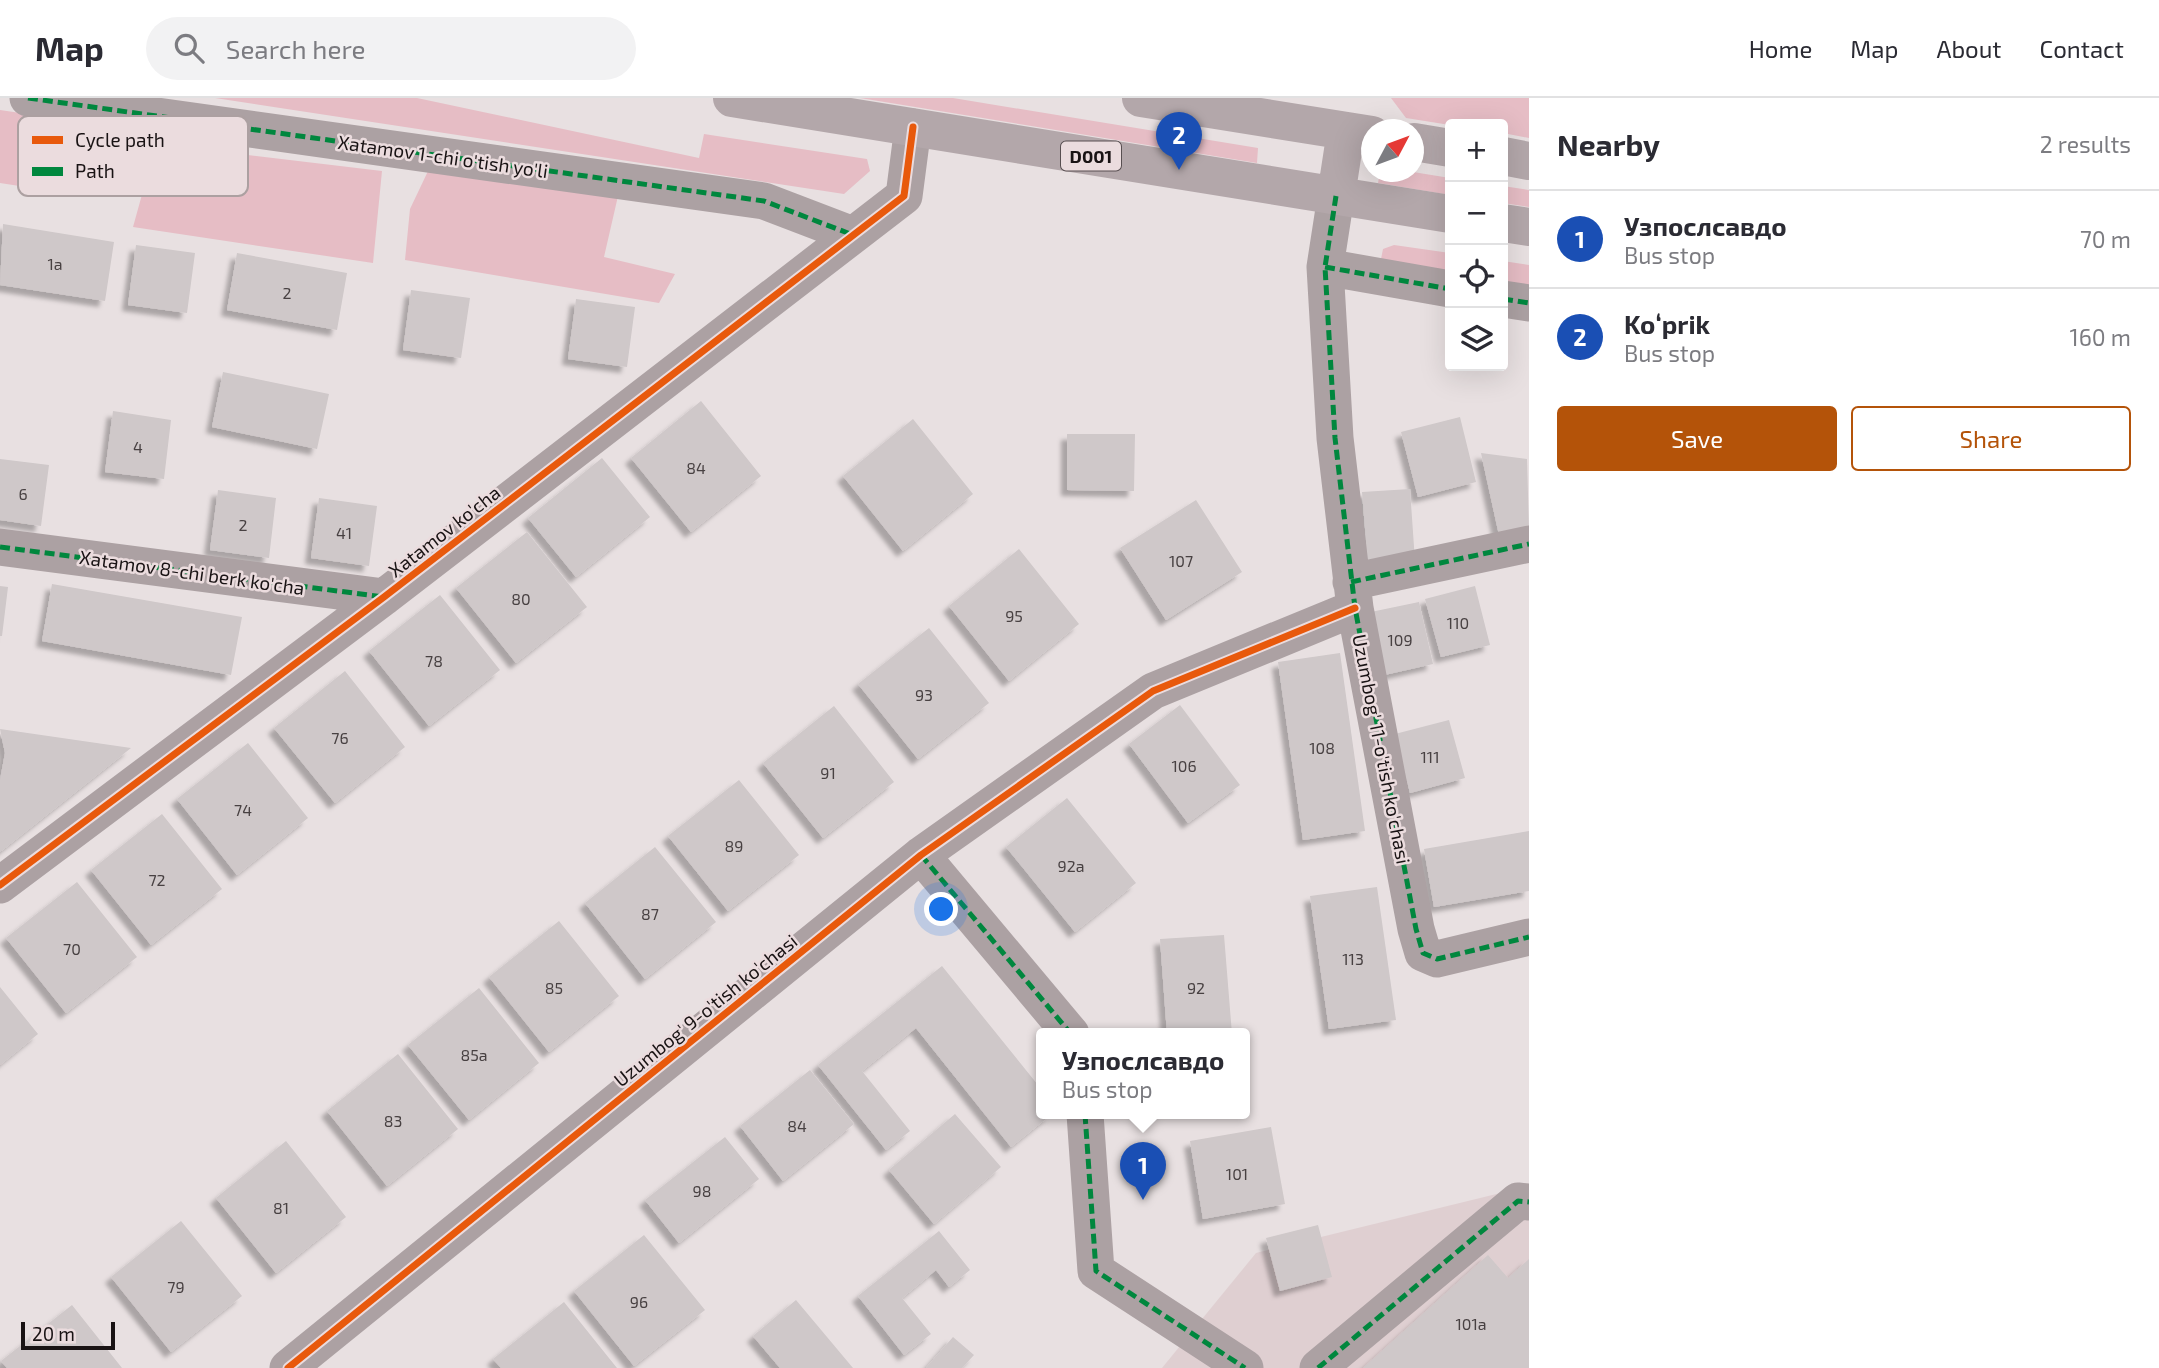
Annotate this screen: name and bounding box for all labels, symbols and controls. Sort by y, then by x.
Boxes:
search box [146,17,636,80]
text: Map [35,28,104,68]
icon: search [170,29,208,67]
text: Search here [226,33,365,64]
text: Home [1749,34,1812,63]
text: Map [1850,34,1898,63]
text: About [1936,34,2002,63]
text: Contact [2040,34,2124,63]
pin: 2 [1156,112,1202,170]
legend [18,116,248,196]
north arrow [1361,119,1424,182]
map controls [1445,119,1508,371]
button: + [1445,119,1508,182]
text: Nearby [1557,126,1660,162]
text: Cycle path [75,128,165,151]
street label: Xatamov 1-chi o'tish yo'li [336,130,550,182]
text: 2 results [2040,130,2131,158]
road number: D001 [1061,142,1121,170]
text: Path [75,159,115,182]
button: − [1445,182,1508,245]
text: Узпослсавдо [1624,210,1787,241]
text: 1 [1575,225,1585,253]
text: 70 m [2080,225,2131,253]
text: Bus stop [1624,241,1715,269]
button: locate [1445,245,1508,308]
house number: 1а [47,254,63,273]
house number: 2 [283,283,292,302]
button: layers [1445,308,1508,371]
text: Koʻprik [1624,308,1710,339]
text: 2 [1573,323,1587,351]
text: 160 m [2070,323,2131,351]
text: Bus stop [1624,339,1715,367]
button: Save [1557,406,1837,471]
button: Share [1851,406,2131,471]
house number: 4 [133,437,143,456]
house number: 84 [686,458,706,477]
street label: Xatamov ko'cha [384,480,504,582]
house number: 6 [18,484,28,503]
house number: 2 [239,515,248,534]
house number: 41 [336,523,352,542]
street label: Xatamov 8-chi berk ko'cha [78,545,306,599]
house number: 107 [1169,551,1193,570]
house number: 80 [511,589,531,608]
house number: 95 [1005,606,1023,625]
house number: 110 [1447,613,1469,632]
house number: 109 [1387,630,1413,649]
street label: Uzumbog' 11-o'tish ko'chasi [1348,632,1416,866]
house number: 78 [425,651,443,670]
house number: 93 [915,685,933,704]
house number: 76 [331,728,349,747]
house number: 108 [1309,738,1335,757]
house number: 111 [1420,747,1440,766]
house number: 106 [1171,756,1197,775]
house number: 91 [820,763,836,782]
house number: 74 [234,800,252,819]
house number: 89 [725,836,743,855]
house number: 92a [1058,856,1084,875]
house number: 72 [148,870,166,889]
your location [924,892,958,926]
house number: 87 [641,904,659,923]
street label: Uzumbog' 9-o'tish ko'chasi [609,929,801,1091]
house number: 70 [63,939,81,958]
house number: 113 [1342,949,1364,968]
house number: 85 [545,978,563,997]
house number: 92 [1187,978,1205,997]
popup [1036,1028,1250,1119]
text: Узпослсавдо [1062,1044,1224,1075]
house number: 85a [460,1045,488,1064]
text: Bus stop [1062,1075,1153,1103]
house number: 83 [384,1111,402,1130]
house number: 84 [787,1116,807,1135]
pin: 1 [1120,1142,1166,1200]
house number: 101 [1226,1164,1248,1183]
house number: 98 [693,1181,711,1200]
house number: 81 [273,1198,289,1217]
house number: 79 [167,1277,185,1296]
house number: 96 [630,1292,648,1311]
house number: 101a [1455,1314,1487,1333]
scale bar [21,1319,116,1351]
text: 20 m [32,1322,75,1345]

